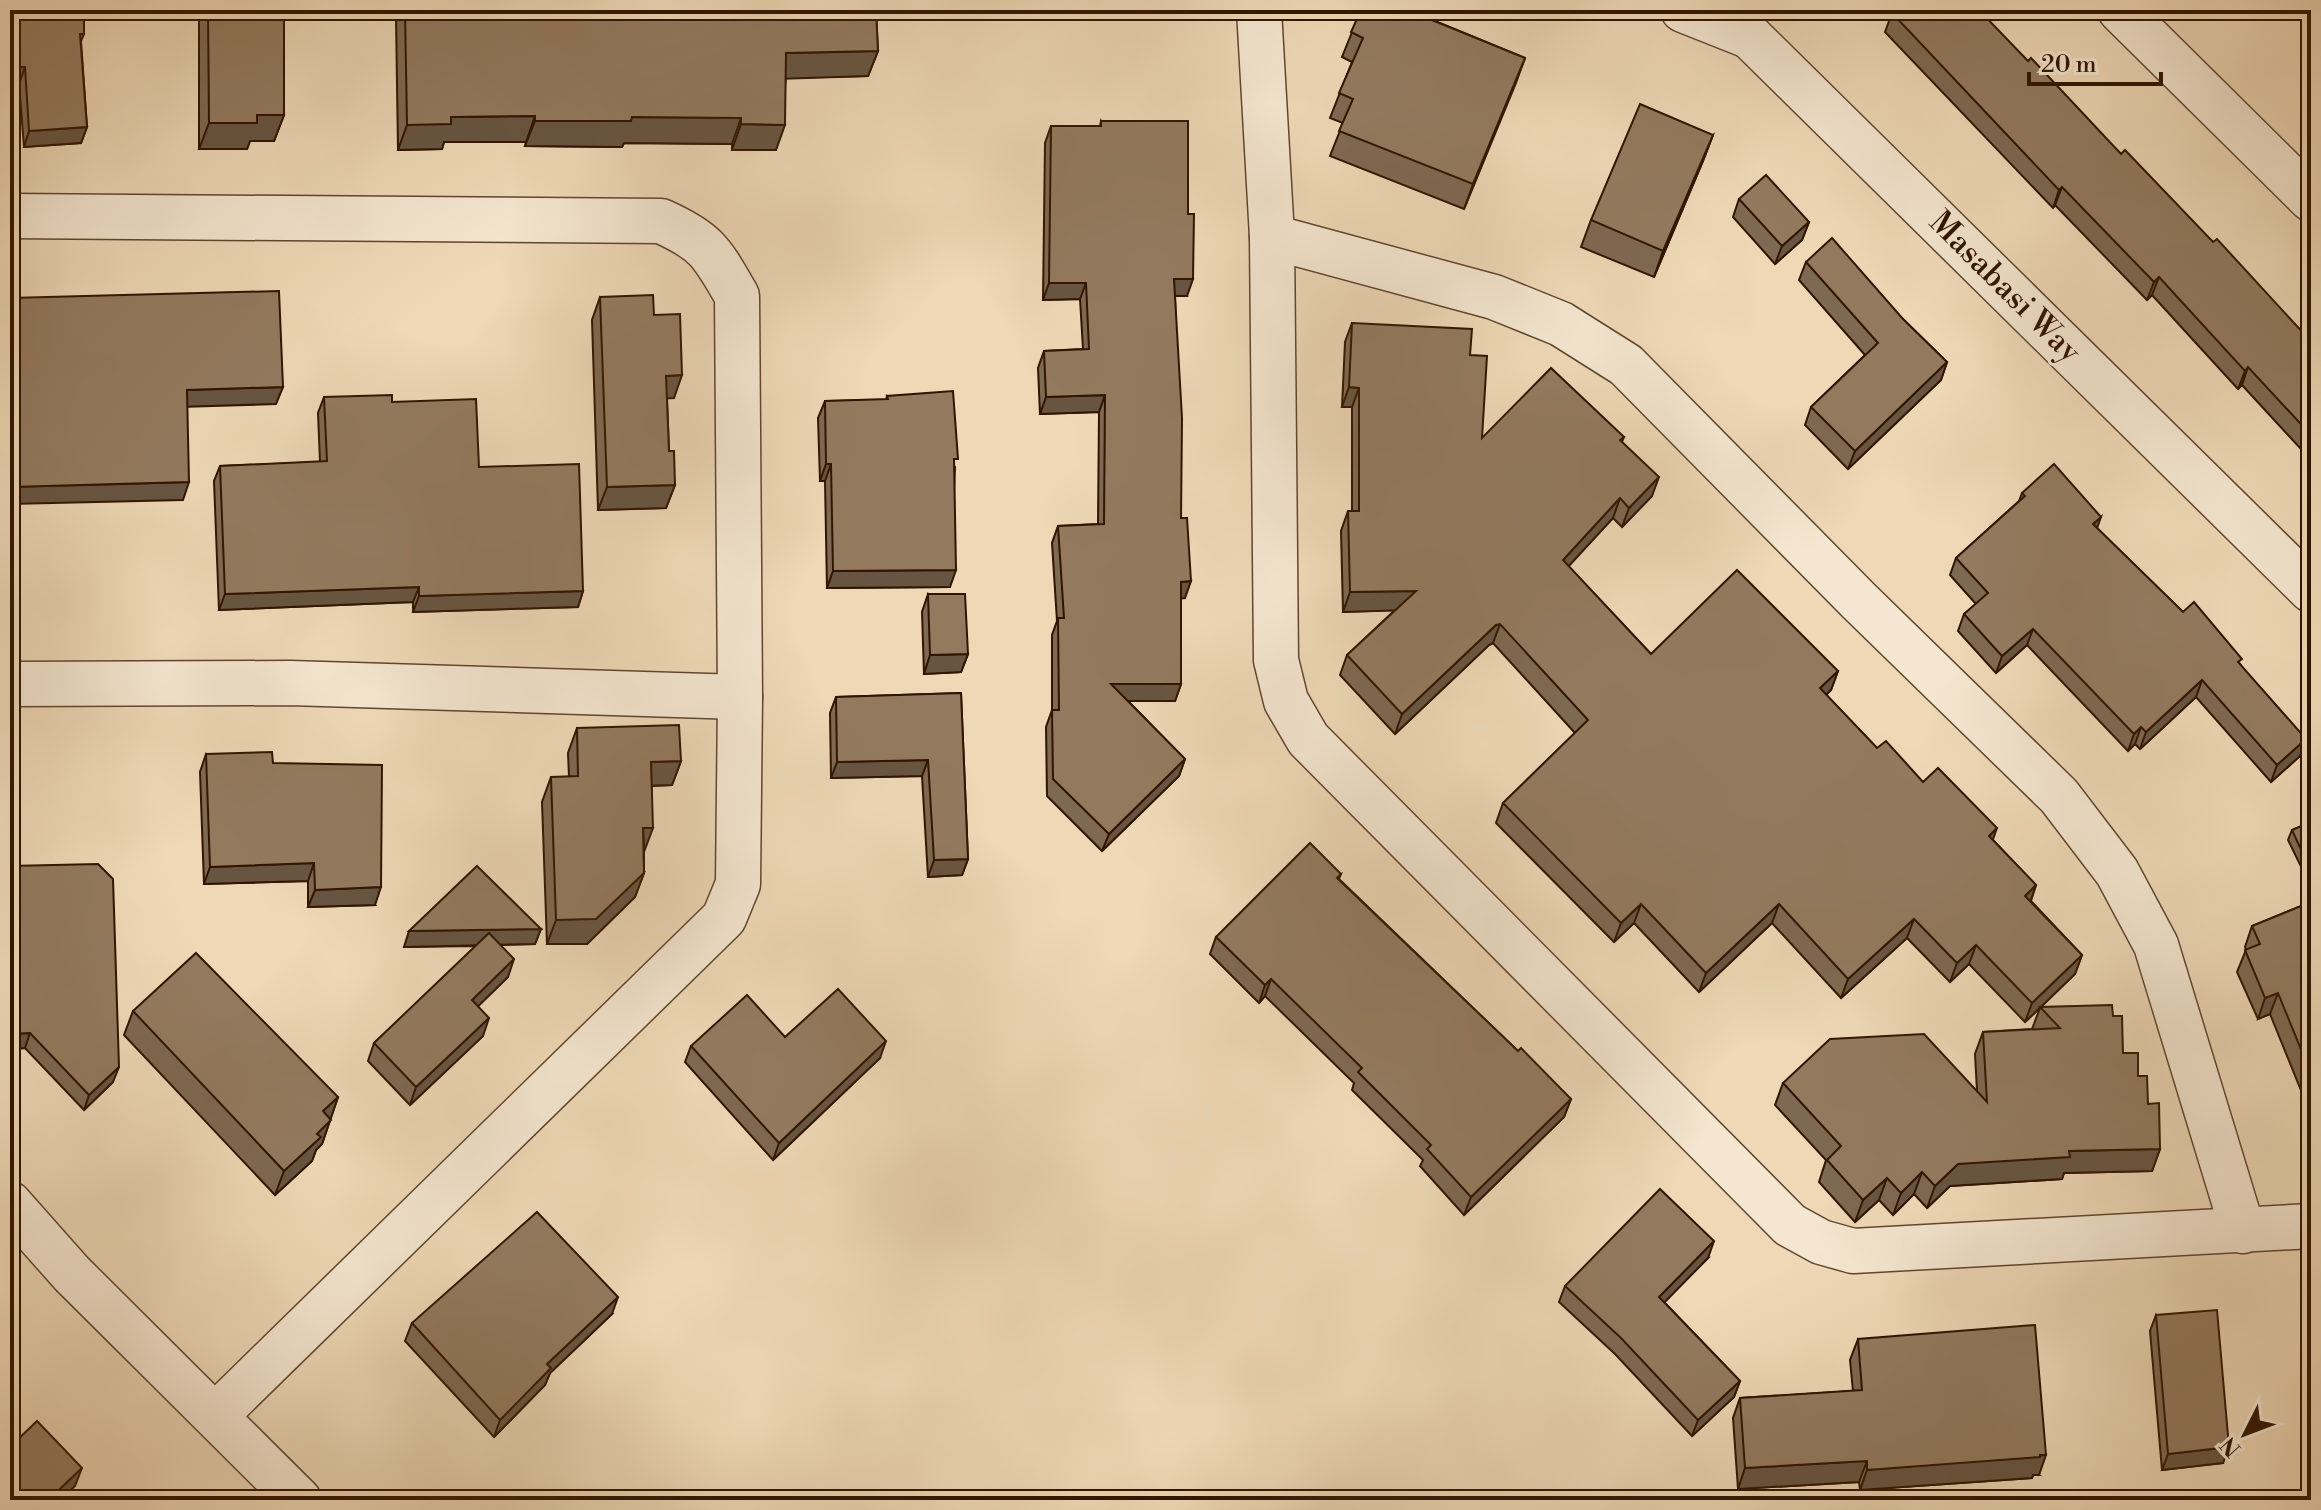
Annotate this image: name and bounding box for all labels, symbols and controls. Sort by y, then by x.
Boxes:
scale bar [2029,36,2161,86]
text: 20 m [2041,50,2097,80]
street label: Masabasi Way [1921,203,2090,372]
north arrow [2205,1394,2285,1474]
text: N [2215,1430,2247,1462]

